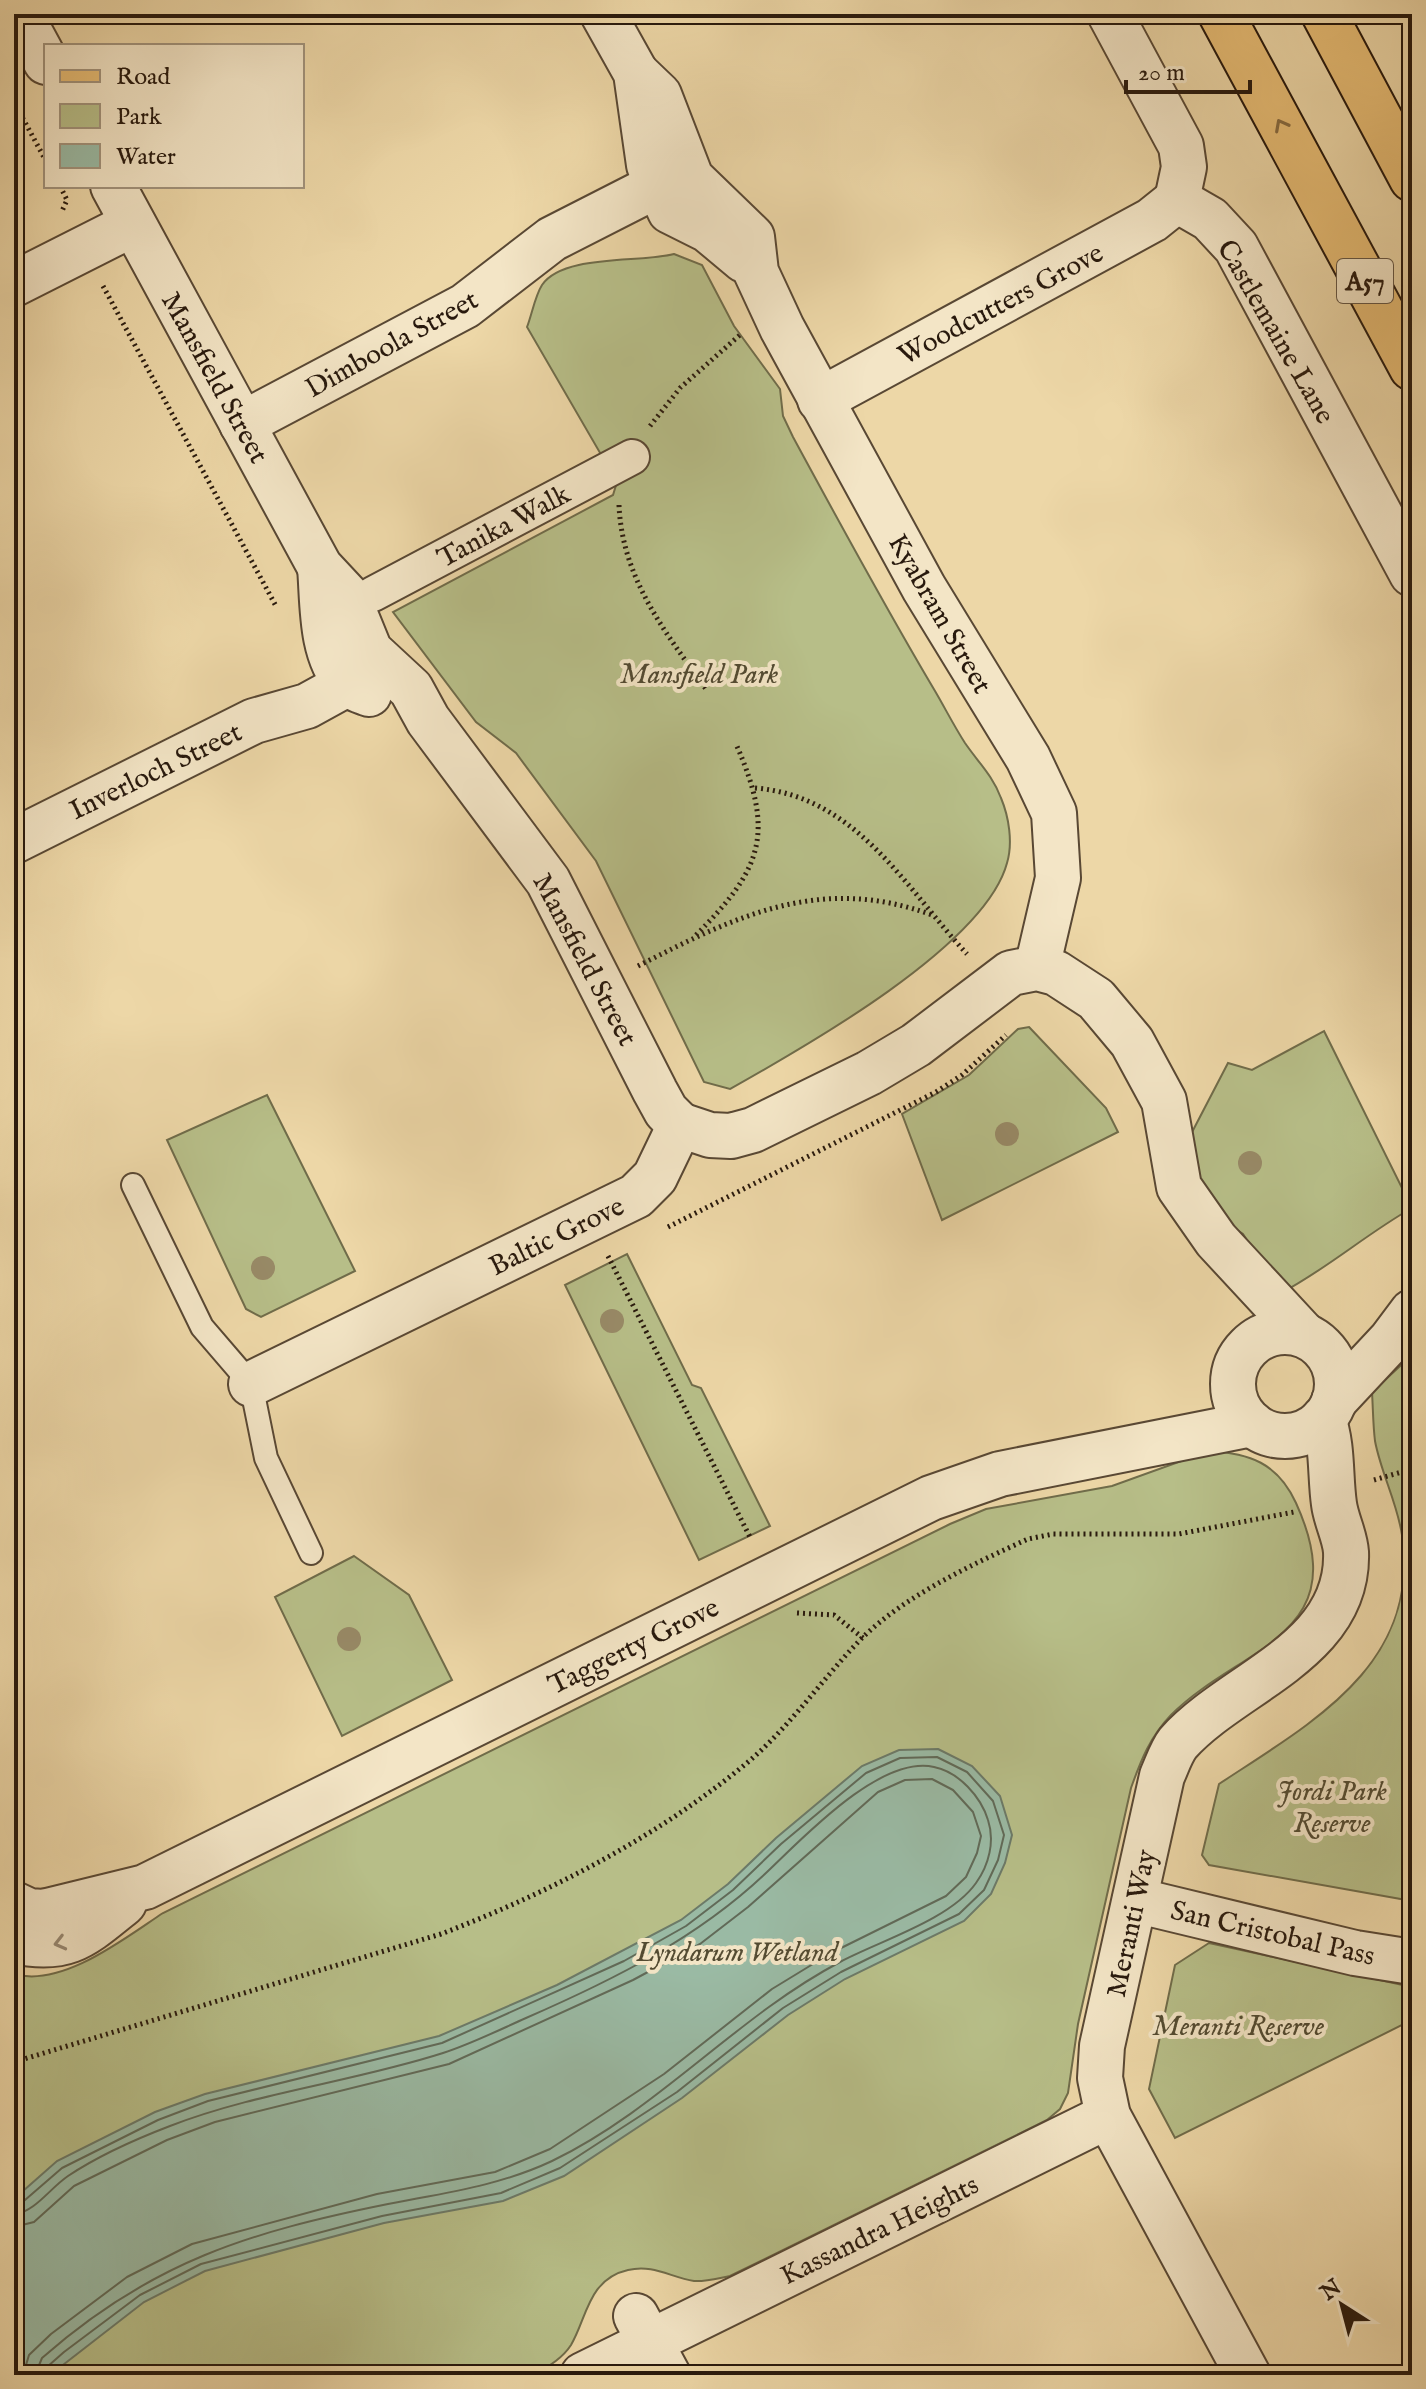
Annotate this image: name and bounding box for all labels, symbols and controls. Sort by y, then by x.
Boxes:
legend [44,44,304,188]
scale bar [1126,44,1250,94]
text: 20 m [1138,58,1185,89]
text: Road [116,62,170,93]
text: Park [116,102,162,133]
one-way arrow [1275,118,1290,133]
text: Water [116,142,176,173]
street label: Castlemaine Lane [1208,234,1342,431]
street label: Woodcutters Grove [892,236,1110,374]
road number: A57 [1337,259,1393,303]
street label: Dimboola Street [300,283,485,407]
street label: Mansfield Street [152,286,275,470]
street label: Tanika Walk [432,477,578,577]
street label: Kyabram Street [879,528,999,701]
park label: Mansfield Park [620,658,778,693]
street label: Inverloch Street [64,715,248,829]
street label: Mansfield Street [524,868,644,1053]
street label: Baltic Grove [484,1189,630,1285]
street label: Taggerty Grove [543,1591,725,1704]
park label: Jordi Park Reserve [1277,1775,1387,1842]
street label: Meranti Way [1100,1846,1165,2000]
street label: San Cristobal Pass [1167,1894,1378,1975]
one-way arrow [54,1934,67,1951]
park label: Lyndarum Wetland [635,1936,840,1971]
park label: Meranti Reserve [1152,2010,1325,2045]
street label: Kassandra Heights [775,2168,985,2294]
north arrow [1302,2265,1382,2345]
text: N [1315,2274,1347,2308]

